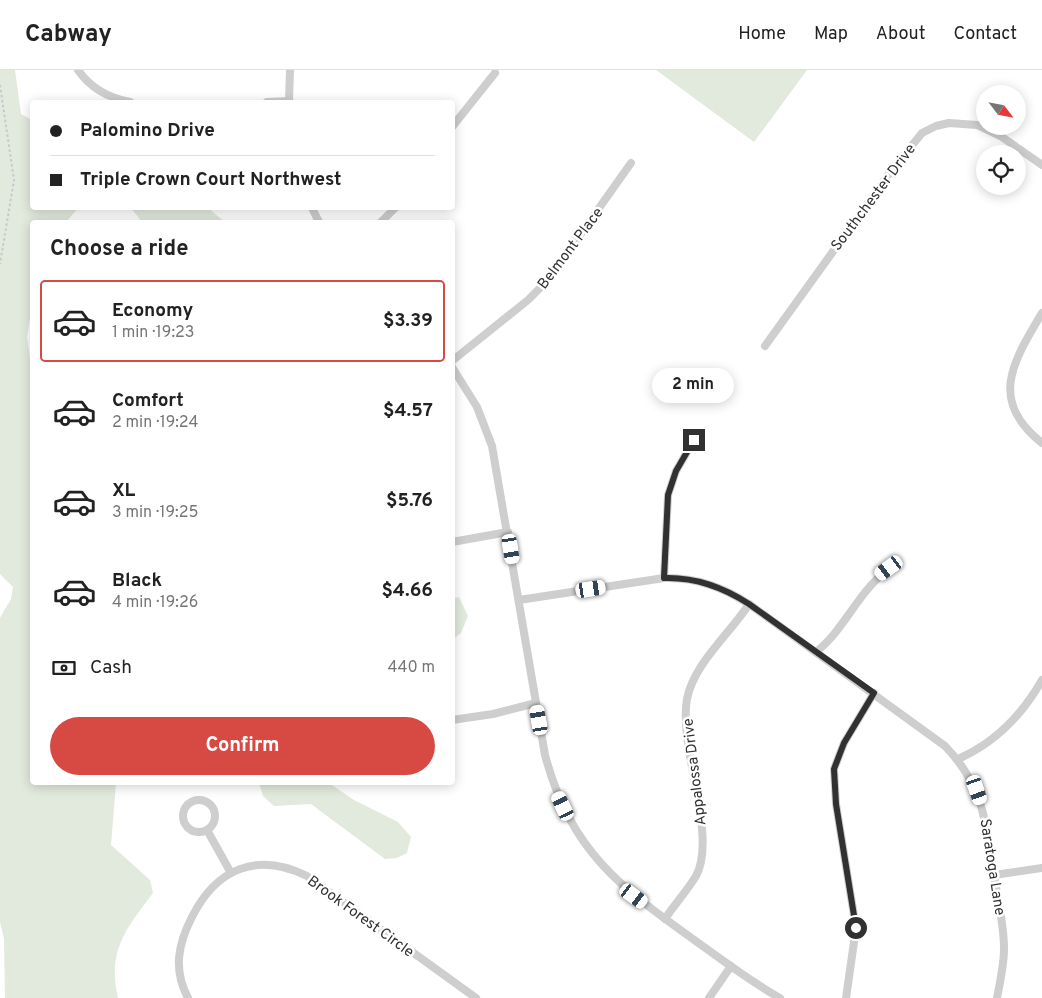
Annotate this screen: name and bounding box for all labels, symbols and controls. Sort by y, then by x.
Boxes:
text: Cabway [25,20,112,50]
text: Home [738,23,786,46]
text: Map [814,23,848,46]
text: About [876,23,925,46]
text: Contact [953,23,1017,46]
north arrow [976,85,1026,135]
map controls [976,85,1026,195]
text: Palomino Drive [80,119,215,143]
street label: Southchester Drive [828,141,921,255]
button: locate [976,145,1026,195]
text: Triple Crown Court Northwest [80,168,341,192]
street label: Belmont Place [534,204,608,294]
text: Choose a ride [50,236,188,263]
icon: car [52,299,97,344]
text: Economy [112,299,193,323]
text: $3.39 [383,309,433,333]
text: 1 min · 19:23 [112,323,194,343]
callout: 2 min [653,368,735,402]
text: 2 min [672,375,714,395]
icon: car [52,389,97,434]
text: Comfort [112,389,184,413]
text: $4.57 [383,399,433,423]
text: 2 min · 19:24 [112,413,198,433]
route end [683,429,705,451]
icon: car [52,479,97,524]
text: XL [112,479,135,503]
text: $5.76 [386,489,433,513]
text: 3 min · 19:25 [112,503,198,523]
car [501,533,520,565]
car [872,553,905,583]
icon: car [52,569,97,614]
text: Black [112,569,162,593]
text: $4.66 [381,579,433,603]
car [575,579,606,599]
text: 4 min · 19:26 [112,593,198,613]
icon: cash [50,654,78,682]
text: Cash [90,656,132,680]
text: 440 m [388,658,435,678]
car [529,704,548,736]
button: Confirm [50,717,435,775]
street label: Appalossa Drive [679,717,712,827]
car [965,773,988,807]
car [549,789,576,823]
street label: Saratoga Lane [975,818,1009,917]
street label: Brook Forest Circle [303,872,417,962]
car [617,881,650,911]
route start [845,917,867,939]

